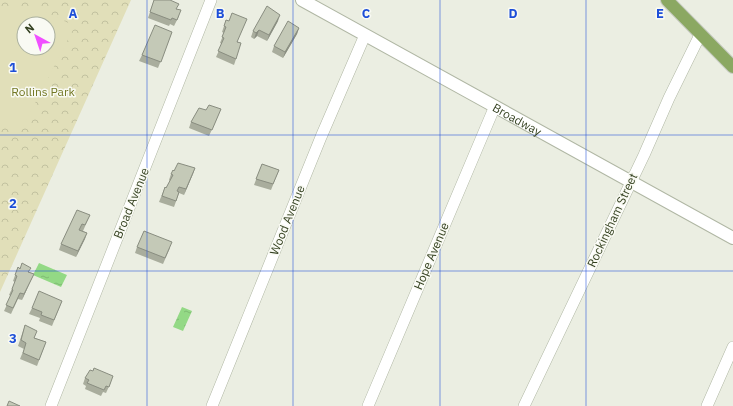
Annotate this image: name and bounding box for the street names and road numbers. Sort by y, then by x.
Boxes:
street label: Broadway [490,99,545,138]
street label: Broad Avenue [110,165,152,241]
street label: Rockingham Street [584,171,640,269]
street label: Wood Avenue [266,183,308,257]
street label: Hope Avenue [410,220,452,292]

